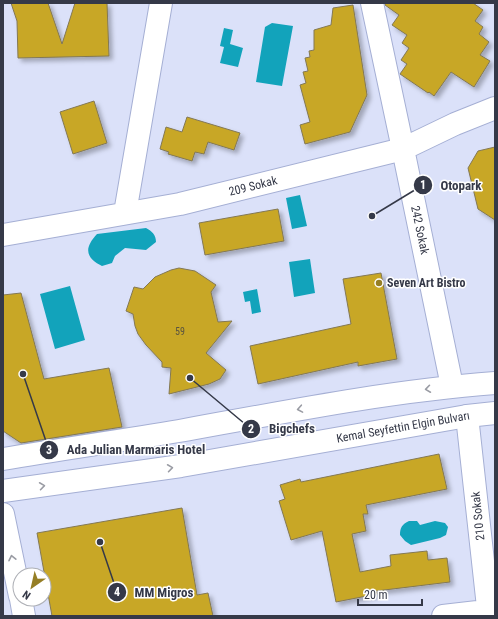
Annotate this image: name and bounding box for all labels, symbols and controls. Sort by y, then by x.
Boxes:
street label: 209 Sokak [227,173,279,199]
callout: Otopark [413,173,490,198]
text: 1 [420,178,426,192]
text: Otopark [440,178,482,193]
street label: 242 Sokak [408,204,432,256]
place label: Seven Art Bistro [387,276,465,290]
marker: Seven Art Bistro [374,278,384,288]
house number: 59 [175,326,185,337]
one-way arrow [425,384,431,393]
one-way arrow [297,404,303,412]
street label: Kemal Seyfettin Elgin Bulvarı [335,408,471,446]
callout: Bigchefs [241,416,323,441]
text: Bigchefs [269,421,315,436]
text: 2 [248,422,254,436]
callout: Ada Julian Marmaris Hotel [39,437,214,462]
text: Ada Julian Marmaris Hotel [67,442,205,457]
text: 3 [46,443,52,457]
one-way arrow [167,464,173,473]
one-way arrow [39,482,45,491]
street label: 210 Sokak [468,490,488,541]
one-way arrow [9,555,17,561]
north arrow [12,567,52,607]
callout: MM Migros [107,580,201,605]
scale bar [358,581,422,607]
text: 4 [114,585,120,599]
text: MM Migros [135,585,194,600]
text: N [20,587,33,602]
text: 20 m [364,588,388,602]

